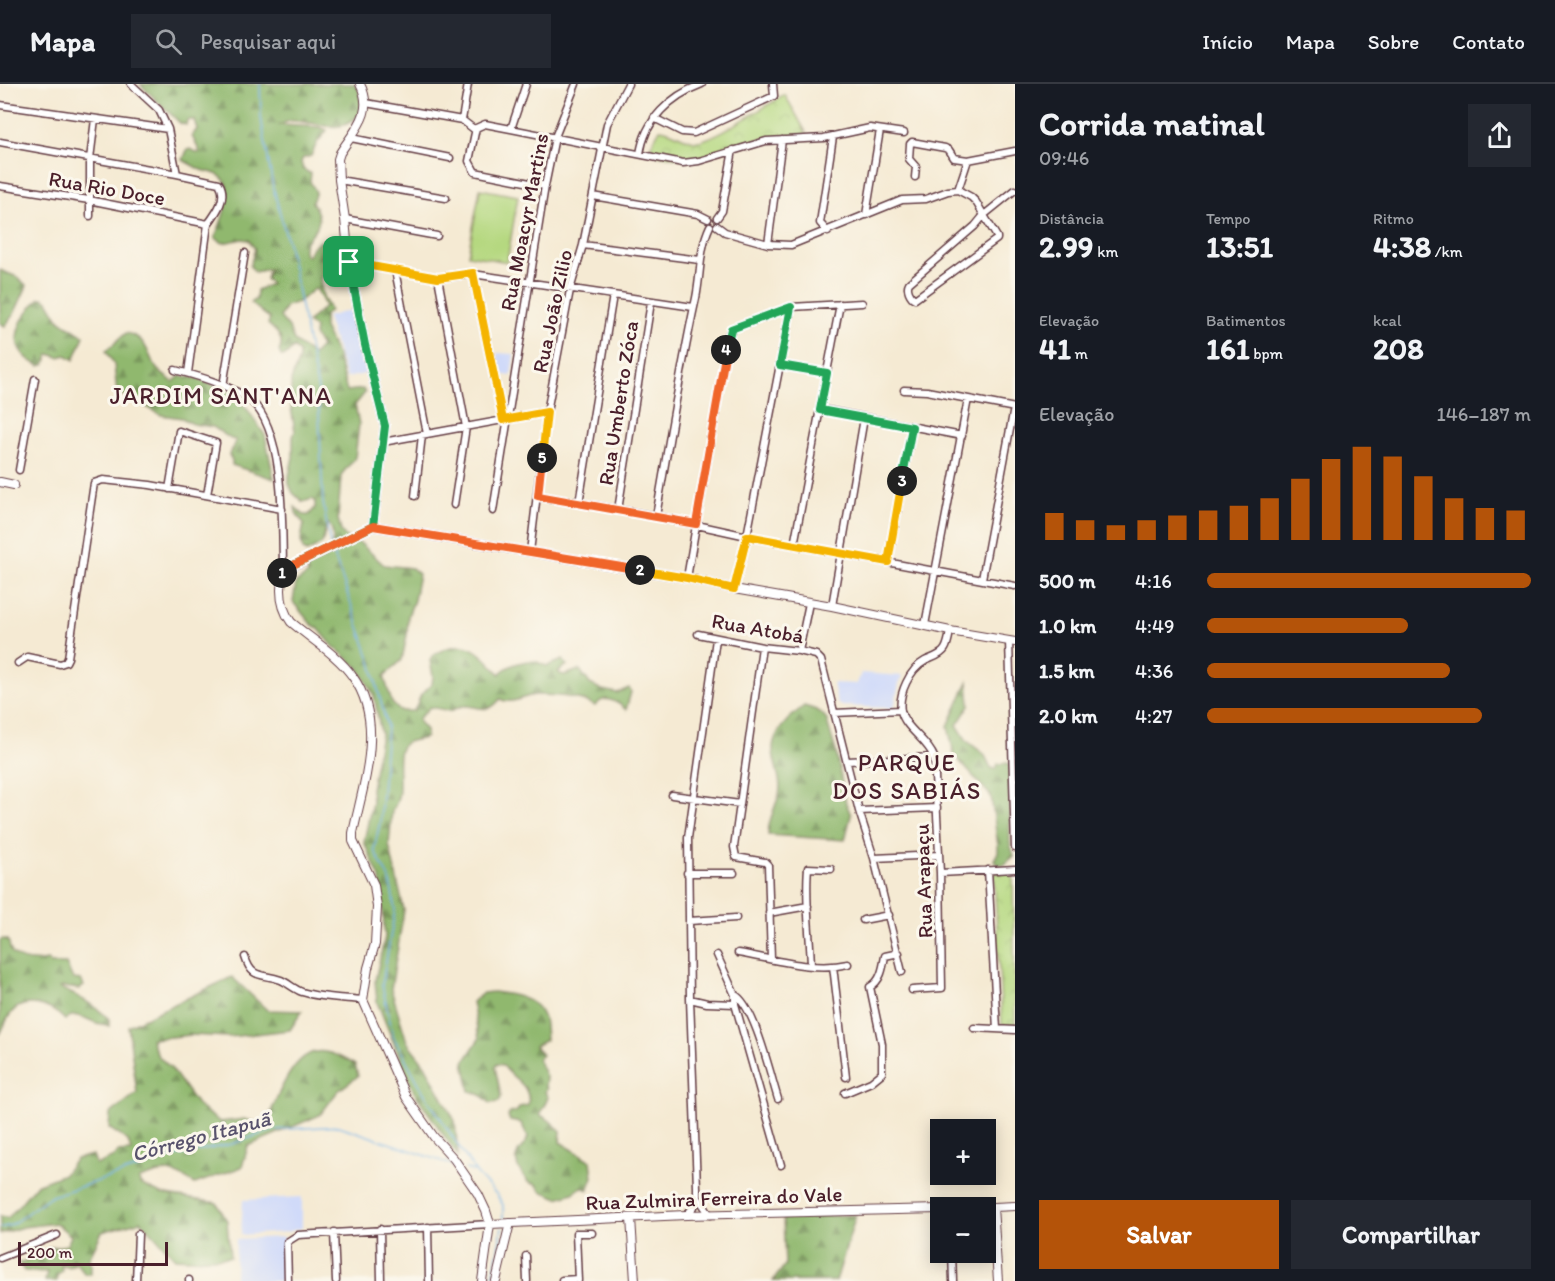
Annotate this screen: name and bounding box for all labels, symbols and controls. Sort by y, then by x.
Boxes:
search box [131,14,551,68]
text: Mapa [30,24,95,58]
icon: search [152,25,185,58]
text: Pesquisar aqui [200,28,336,55]
text: Início [1202,29,1253,54]
text: Mapa [1286,29,1335,54]
text: Sobre [1368,29,1419,54]
text: Contato [1452,29,1525,54]
text: Corrida matinal [1039,104,1265,143]
button: share [1468,104,1531,167]
street label: Rua Moacyr Martins [495,131,553,313]
text: 09:46 [1039,146,1089,170]
street label: Rua Rio Doce [47,165,167,211]
text: Distância [1039,209,1104,228]
text: Tempo [1206,209,1251,228]
text: Ritmo [1373,209,1414,228]
text: 2.99 [1039,228,1094,265]
text: 13:51 [1206,228,1273,265]
text: 4:38 [1373,228,1431,265]
pin [323,236,374,287]
text: km [1094,242,1118,261]
text: /km [1431,242,1463,261]
icon: arrive [332,245,365,278]
street label: Rua João Zilio [527,247,577,375]
text: Elevação [1039,311,1099,330]
text: Batimentos [1206,311,1286,330]
text: kcal [1373,311,1401,330]
street label: Rua Umberto Zóca [593,319,643,487]
text: 41 [1039,330,1071,367]
text: 161 [1206,330,1250,367]
text: 208 [1373,330,1424,367]
pin: 4 [711,335,741,365]
text: 4 [721,340,731,359]
text: m [1071,344,1088,363]
text: bpm [1250,344,1283,363]
district label: JARDIM SANT'ANA [110,381,332,410]
text: Elevação [1039,402,1114,426]
text: 146–187 m [1436,402,1531,426]
pin: 5 [527,443,557,473]
text: 5 [538,448,546,467]
pin: 3 [887,466,917,496]
text: 3 [898,471,906,490]
pin: 2 [625,555,655,585]
pin: 1 [267,558,297,588]
text: 2 [636,560,644,579]
text: 1 [278,563,286,582]
text: 500 m [1039,569,1095,593]
text: 4:16 [1135,569,1172,593]
street label: Rua Atobá [710,608,806,648]
text: 1.0 km [1039,614,1096,638]
text: 4:49 [1135,614,1174,638]
text: 1.5 km [1039,659,1095,683]
text: 4:36 [1135,659,1173,683]
text: 2.0 km [1039,704,1098,728]
text: 4:27 [1135,704,1172,728]
district label: PARQUE DOS SABIÁS [832,748,982,805]
street label: Rua Arapaçu [909,823,937,939]
water label: Córrego Itapuã [129,1104,275,1168]
map controls [930,1119,996,1263]
button: + [930,1119,996,1185]
street label: Rua Zulmira Ferreira do Vale [585,1181,843,1215]
button: − [930,1197,996,1263]
button: Salvar [1039,1200,1279,1269]
button: Compartilhar [1291,1200,1531,1269]
scale bar [18,1239,168,1266]
text: 200 m [27,1243,72,1262]

